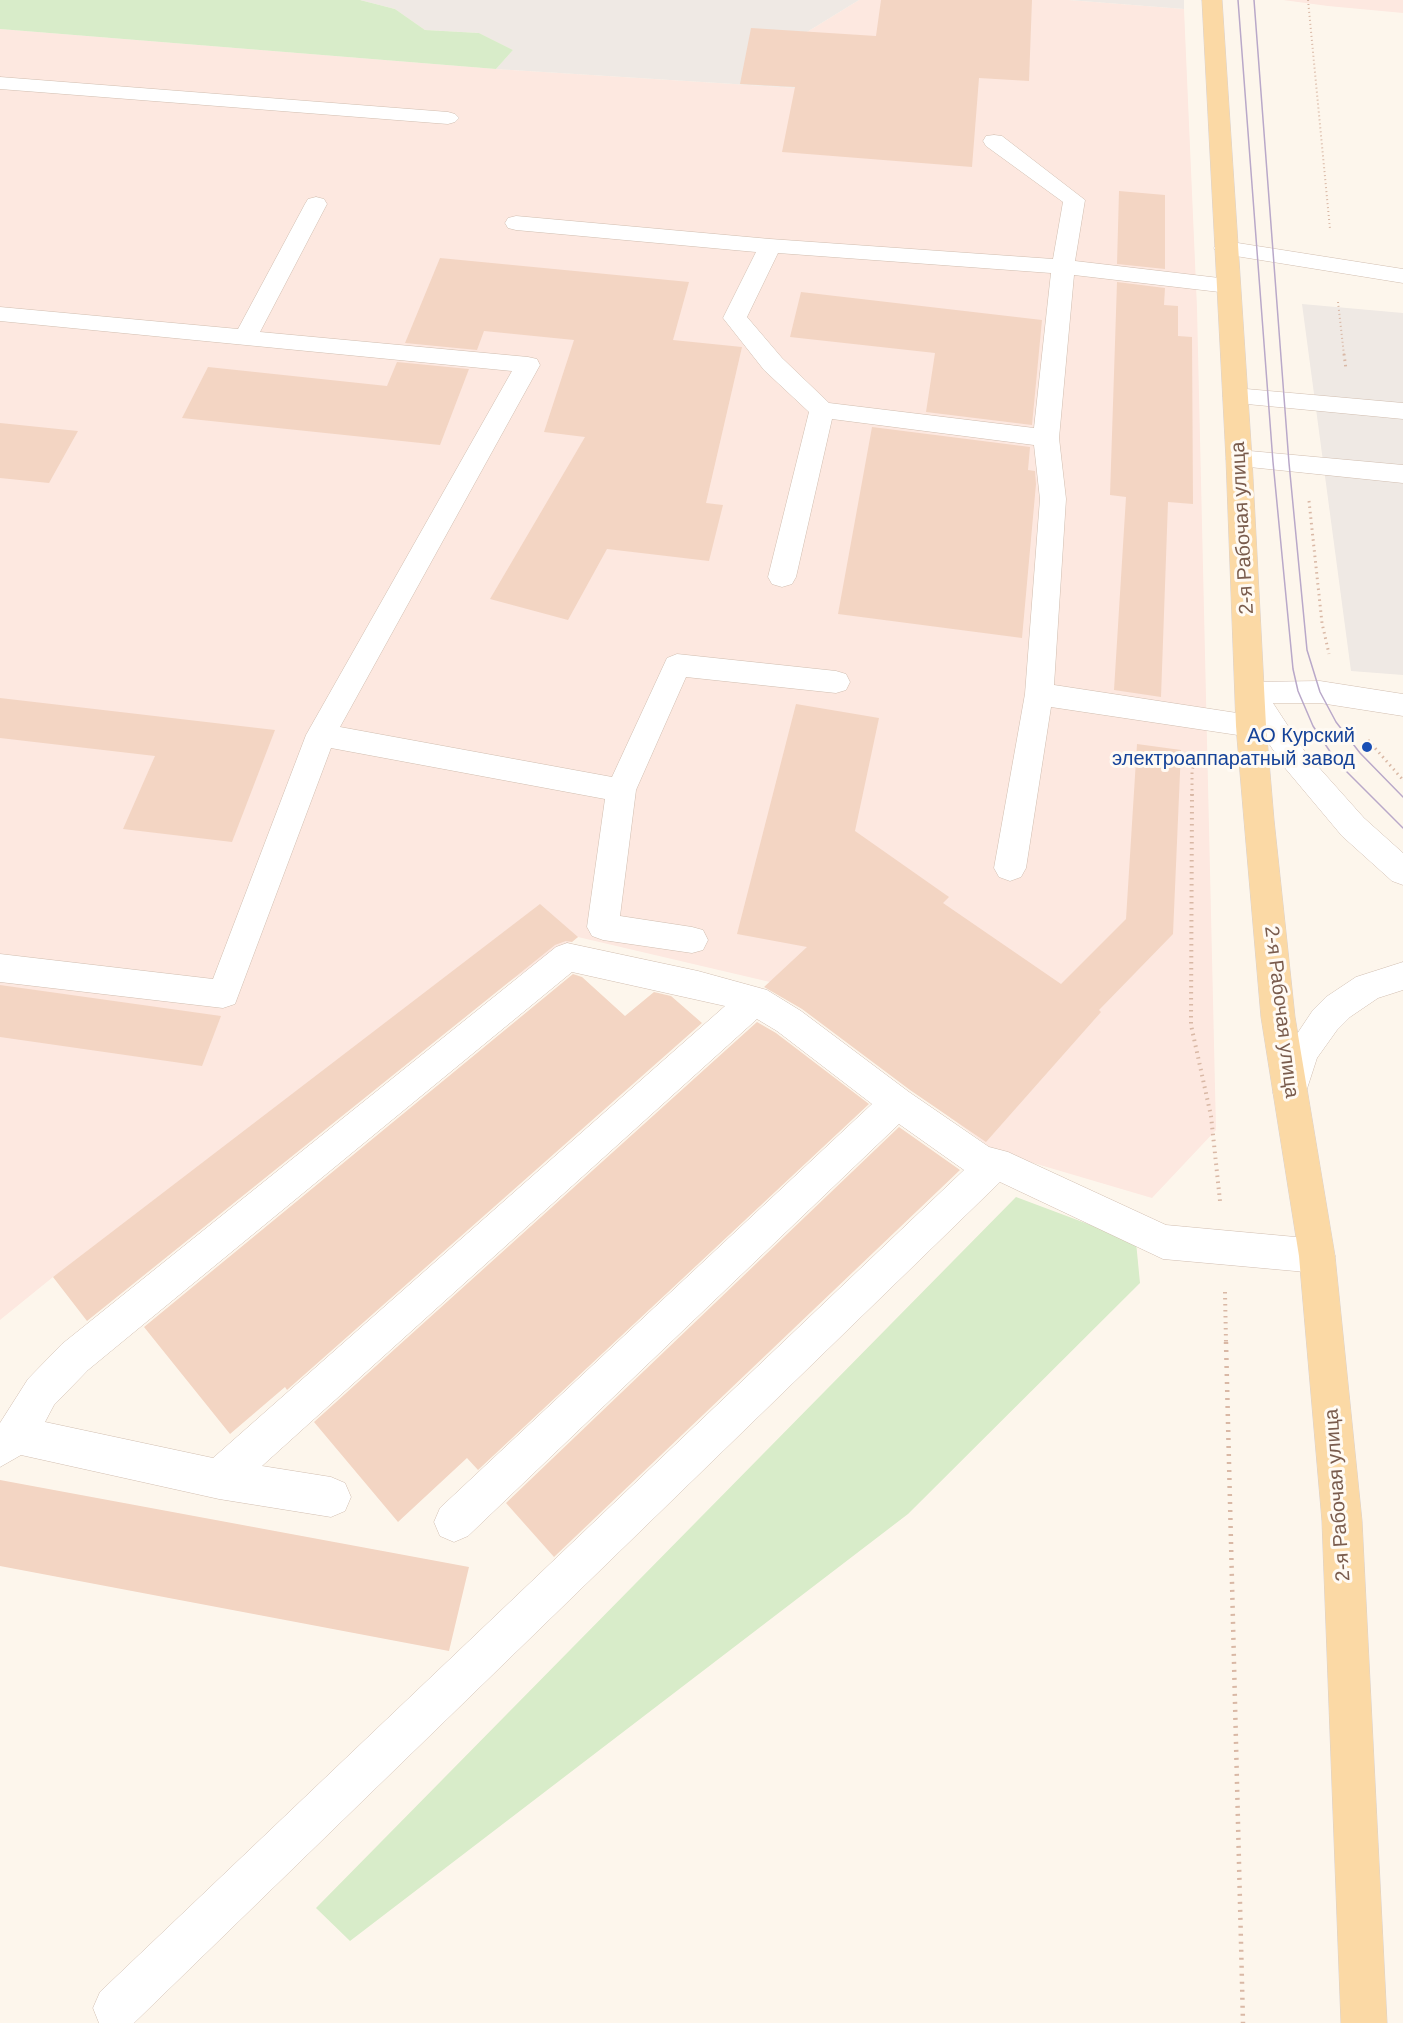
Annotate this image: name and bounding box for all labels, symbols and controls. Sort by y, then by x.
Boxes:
street label: 2-я Рабочая улица [1226,441,1260,615]
place label: АО Курский электроаппаратный завод [1112,724,1355,771]
marker: АО Курский электроаппаратный завод [1360,740,1374,754]
street label: 2-я Рабочая улица [1259,925,1303,1099]
street label: 2-я Рабочая улица [1320,1408,1356,1582]

